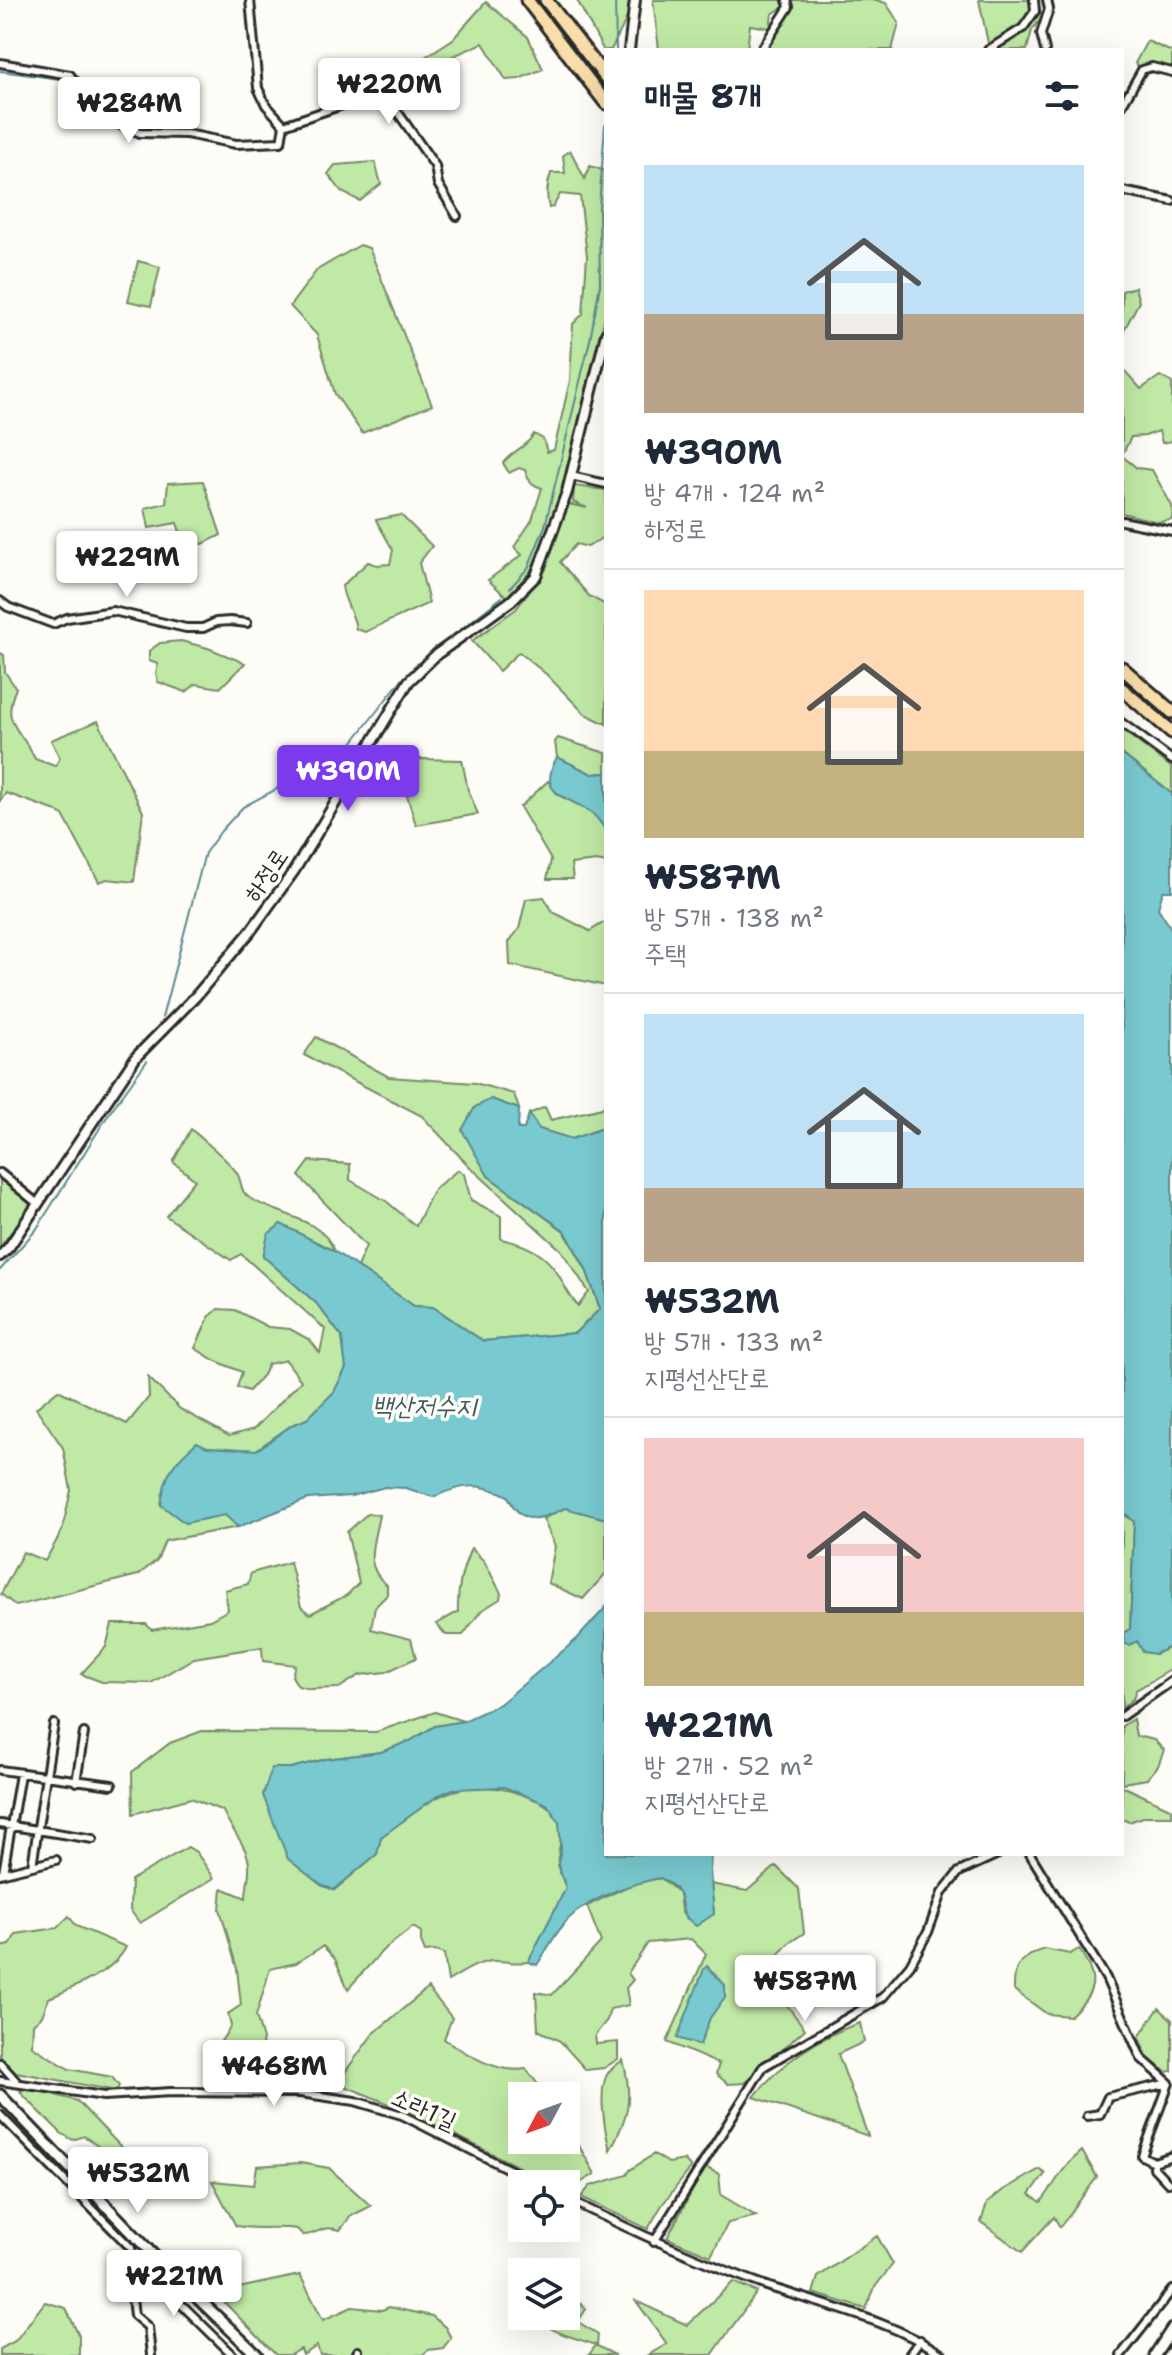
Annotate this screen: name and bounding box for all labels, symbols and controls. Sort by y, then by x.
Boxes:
pin: ₩220M [333,58,445,126]
text: ₩220M [336,66,442,101]
text: 매물 8개 [644,73,762,119]
icon: filters [1040,74,1084,118]
pin: ₩284M [73,77,185,145]
text: ₩284M [76,85,182,120]
icon: home [792,217,936,361]
text: ₩390M [644,429,782,475]
text: 방 4개 · 124 m² [644,475,825,510]
text: 하정로 [644,511,707,546]
pin: ₩229M [71,531,183,599]
text: ₩229M [74,539,180,574]
icon: home [792,642,936,786]
pin: ₩390M [292,745,404,813]
text: ₩390M [295,753,401,788]
street label: 하정로 [237,842,295,908]
text: ₩587M [644,854,781,900]
text: 방 5개 · 138 m² [644,900,824,935]
text: 주택 [644,936,686,971]
icon: home [792,1066,936,1210]
text: ₩532M [644,1278,780,1324]
text: 방 5개 · 133 m² [644,1324,823,1359]
text: 지평선산단로 [644,1360,770,1395]
water label: 백산저수지 [372,1388,479,1423]
icon: home [792,1490,936,1634]
text: ₩221M [644,1702,773,1748]
text: 방 2개 · 52 m² [644,1748,814,1783]
text: 지평선산단로 [644,1784,770,1819]
pin: ₩587M [749,1955,861,2023]
text: ₩587M [753,1963,857,1998]
pin: ₩468M [218,2040,330,2108]
text: ₩468M [221,2048,327,2083]
street label: 소라1길 [386,2081,462,2137]
north arrow [508,2082,580,2154]
map controls [508,2082,580,2330]
pin: ₩532M [82,2147,194,2215]
text: ₩532M [86,2155,190,2190]
button: locate [508,2170,580,2242]
pin: ₩221M [118,2250,230,2318]
text: ₩221M [125,2258,223,2293]
button: layers [508,2258,580,2330]

